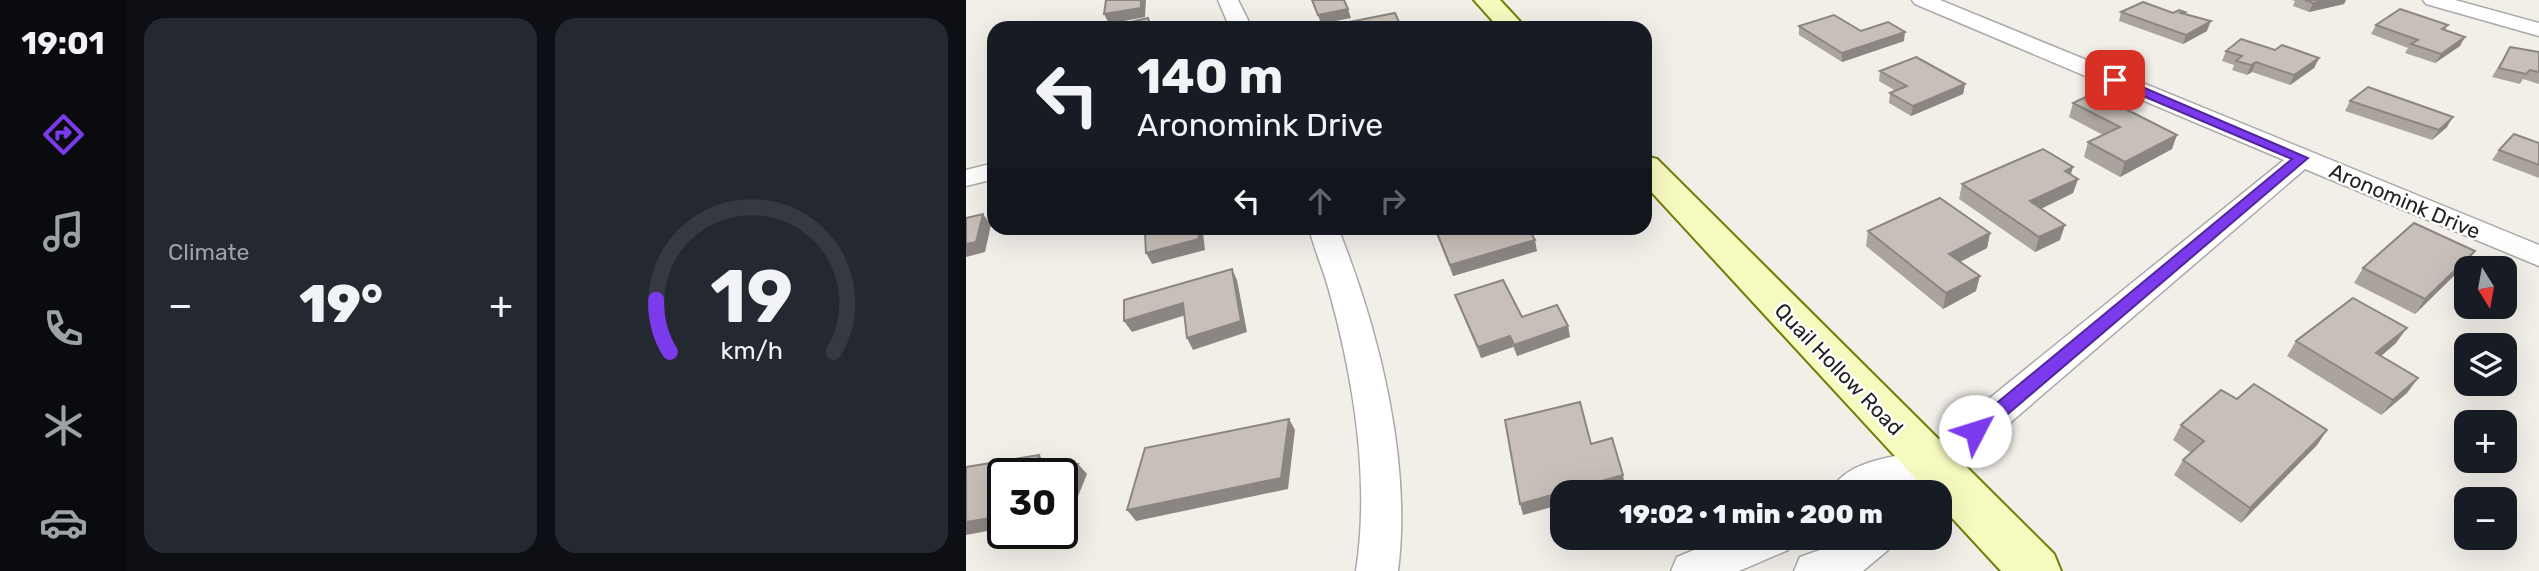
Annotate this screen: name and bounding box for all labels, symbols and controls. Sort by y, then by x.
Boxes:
text: 19:01 [21,24,105,62]
text: 140 m [1137,47,1283,105]
icon: left [1022,49,1113,140]
pin [2085,50,2145,110]
icon: arrive [2096,61,2134,99]
text: Aronomink Drive [1137,106,1383,144]
icon: directions [39,110,88,159]
street label: Aronomink Drive [2326,158,2484,244]
icon: left [1228,182,1266,220]
icon: ahead [1301,182,1339,220]
icon: right [1374,182,1412,220]
icon: music [39,207,88,256]
text: Climate [168,238,249,266]
text: 19 [710,254,793,340]
north arrow [2454,256,2516,318]
map controls [2454,256,2517,550]
text: 19° [299,273,383,335]
text: − [168,282,193,328]
text: + [489,282,513,328]
street label: Quail Hollow Road [1770,298,1908,440]
icon: phone [39,304,88,353]
button: layers [2454,333,2517,396]
text: km/h [720,335,783,364]
position arrow [1938,394,2012,468]
icon: climate [39,401,88,450]
button: + [2454,410,2517,473]
speed limit sign: 30 [987,458,1078,549]
button: − [2454,487,2517,550]
icon: car [39,498,88,547]
text: 19:02 · 1 min · 200 m [1619,499,1883,530]

